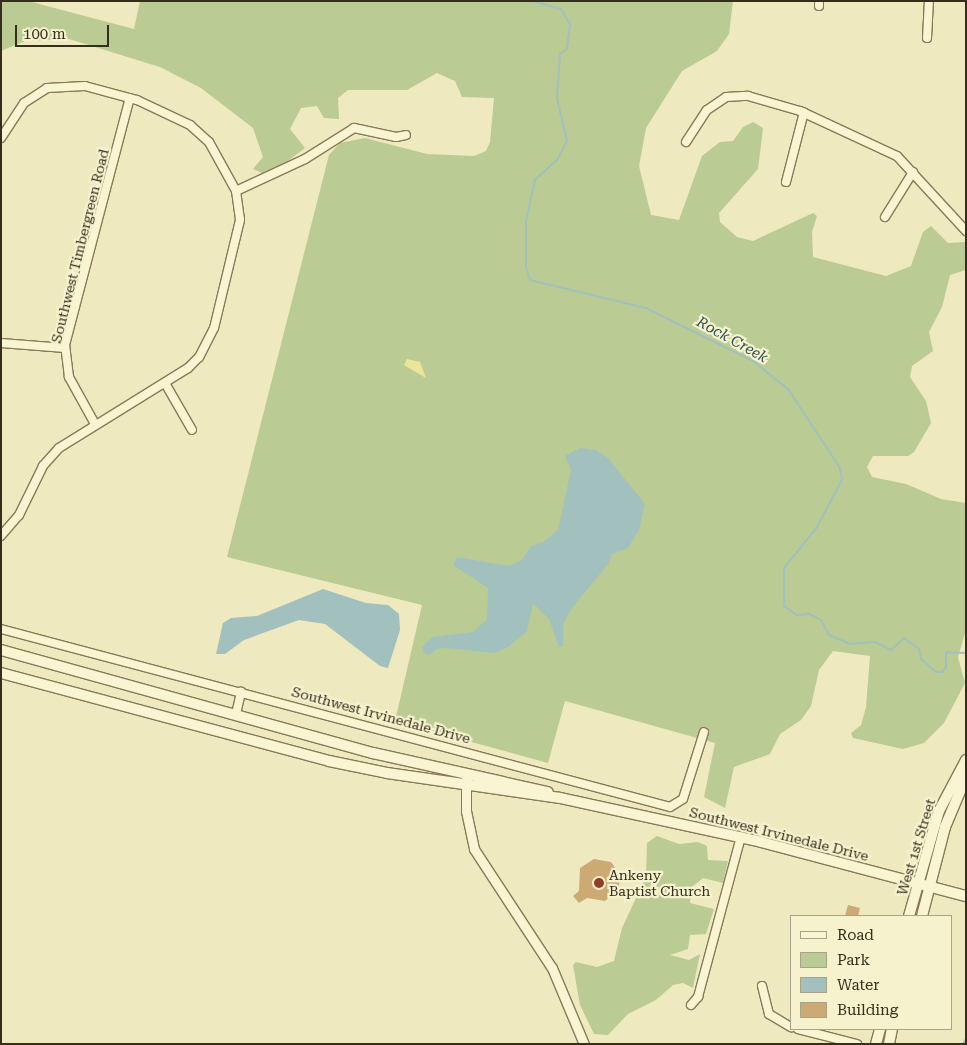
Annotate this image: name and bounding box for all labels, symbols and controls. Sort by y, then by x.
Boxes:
scale bar [18,15,111,47]
text: 100 m [23,25,66,43]
street label: Southwest Timbergreen Road [48,147,112,345]
water label: Rock Creek [693,313,771,367]
street label: Southwest Irvinedale Drive [290,683,472,747]
street label: West 1st Street [893,797,939,897]
street label: Southwest Irvinedale Drive [688,804,870,864]
place label: Ankeny Baptist Church [609,867,710,900]
marker: Ankeny Baptist Church [593,877,605,889]
legend [790,915,952,1030]
text: Road [837,926,874,944]
text: Park [837,951,870,969]
text: Water [837,976,879,994]
text: Building [837,1001,898,1019]

